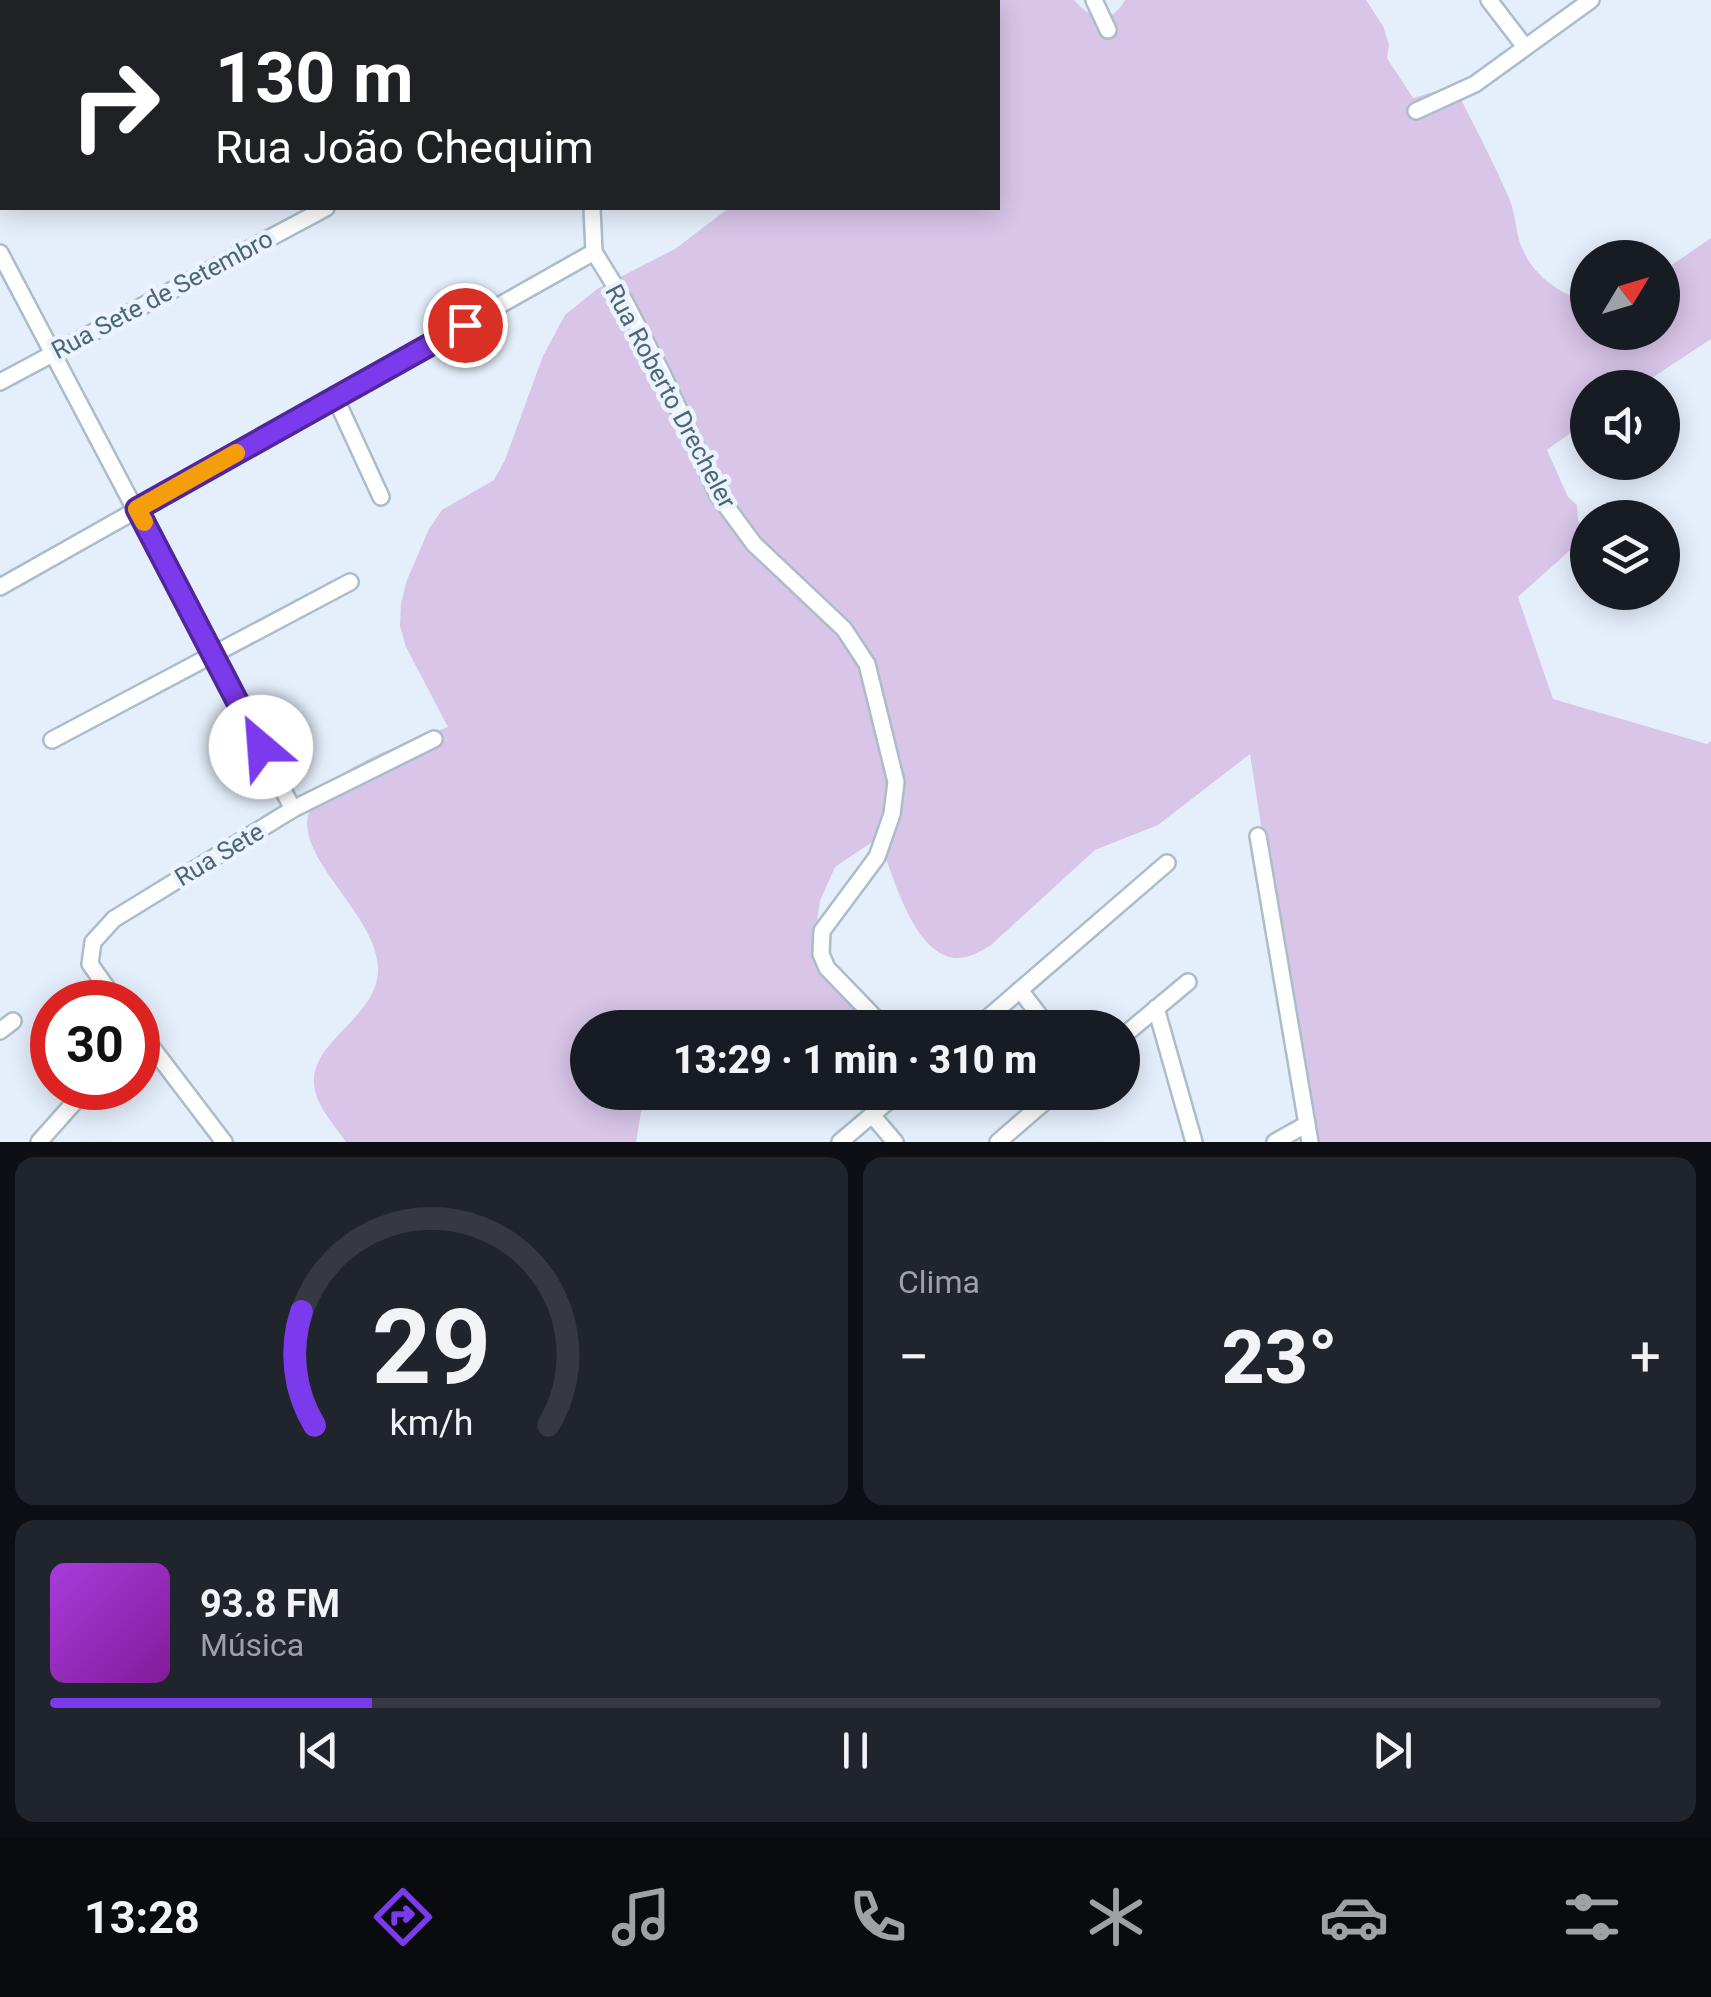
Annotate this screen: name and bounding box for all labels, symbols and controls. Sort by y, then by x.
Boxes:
text: 130 m [215,37,414,119]
icon: right [50,40,180,170]
text: Rua João Chequim [215,121,594,174]
street label: Rua Sete de Setembro [47,224,278,365]
north arrow [1570,240,1680,350]
map controls [1570,240,1680,610]
street label: Rua Roberto Drecheler [599,279,742,514]
pin [423,283,508,368]
icon: arrive [438,298,493,353]
button: sound [1570,370,1680,480]
button: layers [1570,500,1680,610]
position arrow [209,695,313,799]
street label: Rua Sete [170,817,269,892]
speed limit sign: 30 [30,980,160,1110]
text: 13:29 · 1 min · 310 m [673,1038,1037,1082]
text: Clima [898,1263,980,1301]
text: 29 [372,1287,491,1408]
text: 23° [1222,1313,1338,1401]
text: − [898,1325,929,1389]
text: + [1630,1325,1661,1389]
text: km/h [390,1402,473,1444]
text: 93.8 FM [200,1582,340,1626]
text: Música [200,1626,304,1664]
icon: previous [291,1723,346,1778]
icon: pause [828,1723,883,1778]
icon: next [1365,1723,1420,1778]
icon: directions [368,1882,438,1952]
icon: music [606,1882,676,1952]
icon: phone [843,1882,913,1952]
icon: climate [1081,1882,1151,1952]
icon: car [1319,1882,1389,1952]
icon: filters [1557,1882,1627,1952]
text: 13:28 [84,1891,200,1944]

